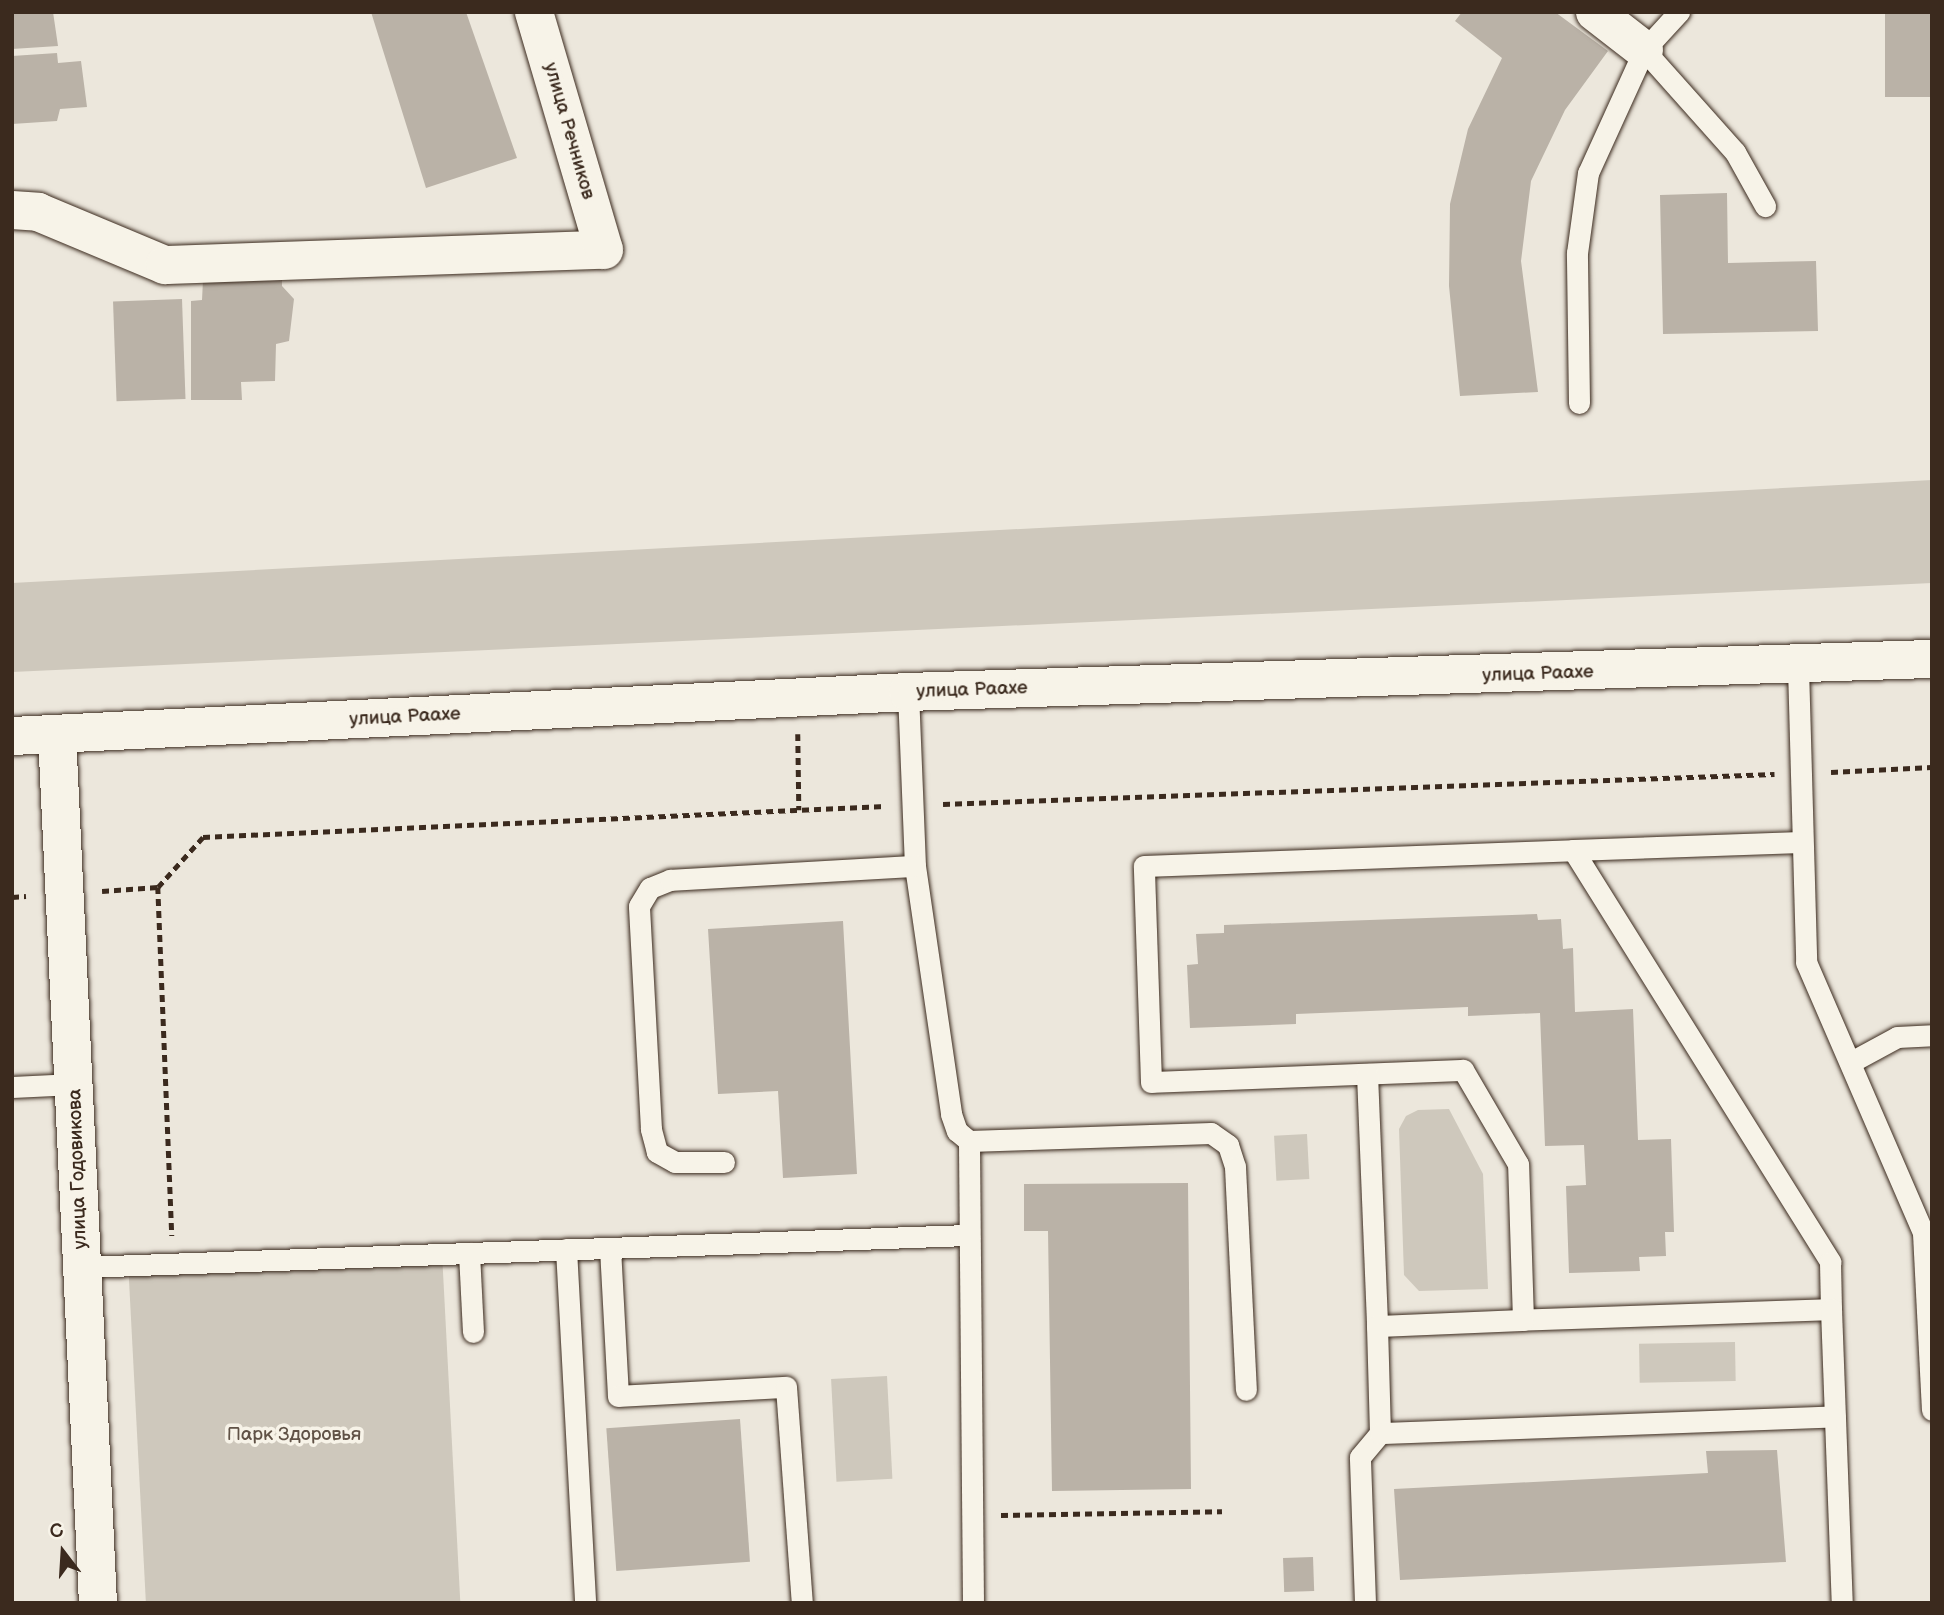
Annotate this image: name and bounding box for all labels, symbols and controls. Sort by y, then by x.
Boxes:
street label: улица Речников [539,60,599,202]
street label: улица Раахе [1482,661,1594,687]
street label: улица Раахе [916,677,1028,703]
street label: улица Раахе [349,703,461,731]
street label: улица Годовикова [64,1088,92,1250]
park label: Парк Здоровья [227,1424,361,1446]
north arrow [28,1517,98,1587]
text: С [47,1519,66,1544]

